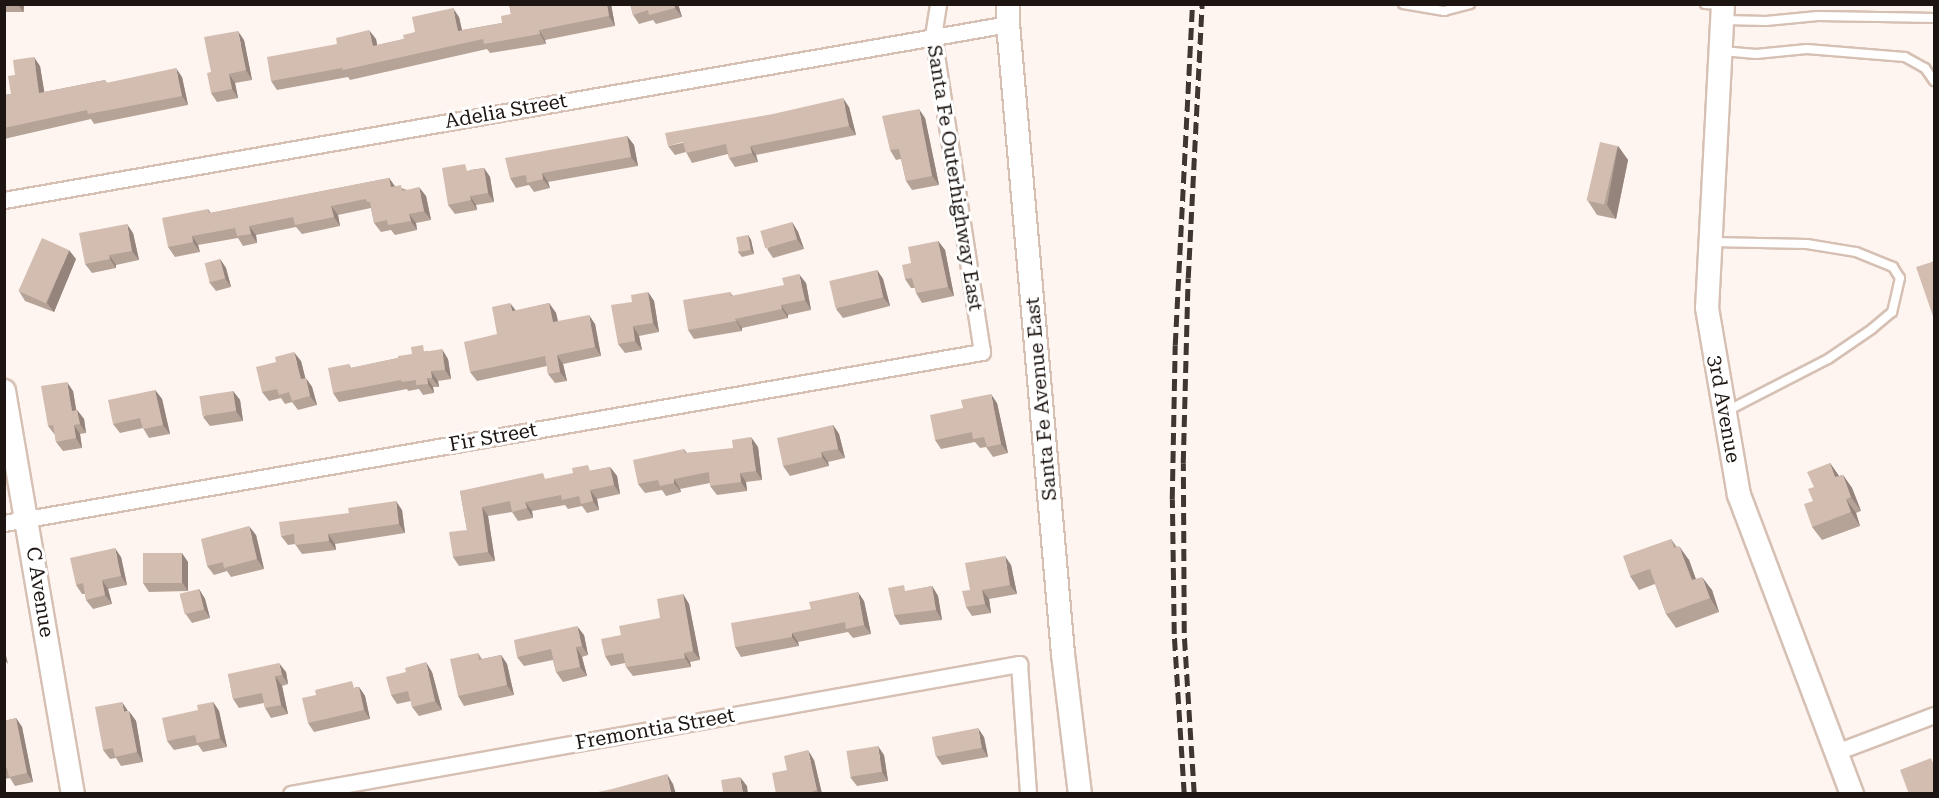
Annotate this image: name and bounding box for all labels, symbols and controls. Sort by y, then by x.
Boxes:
street label: Santa Fe Outerhighway East [922,43,988,313]
street label: Adelia Street [443,88,569,134]
street label: Santa Fe Avenue East [1020,296,1062,502]
street label: 3rd Avenue [1703,353,1745,465]
street label: Fir Street [447,417,539,457]
street label: C Avenue [21,545,59,639]
street label: Fremontia Street [573,703,737,755]

